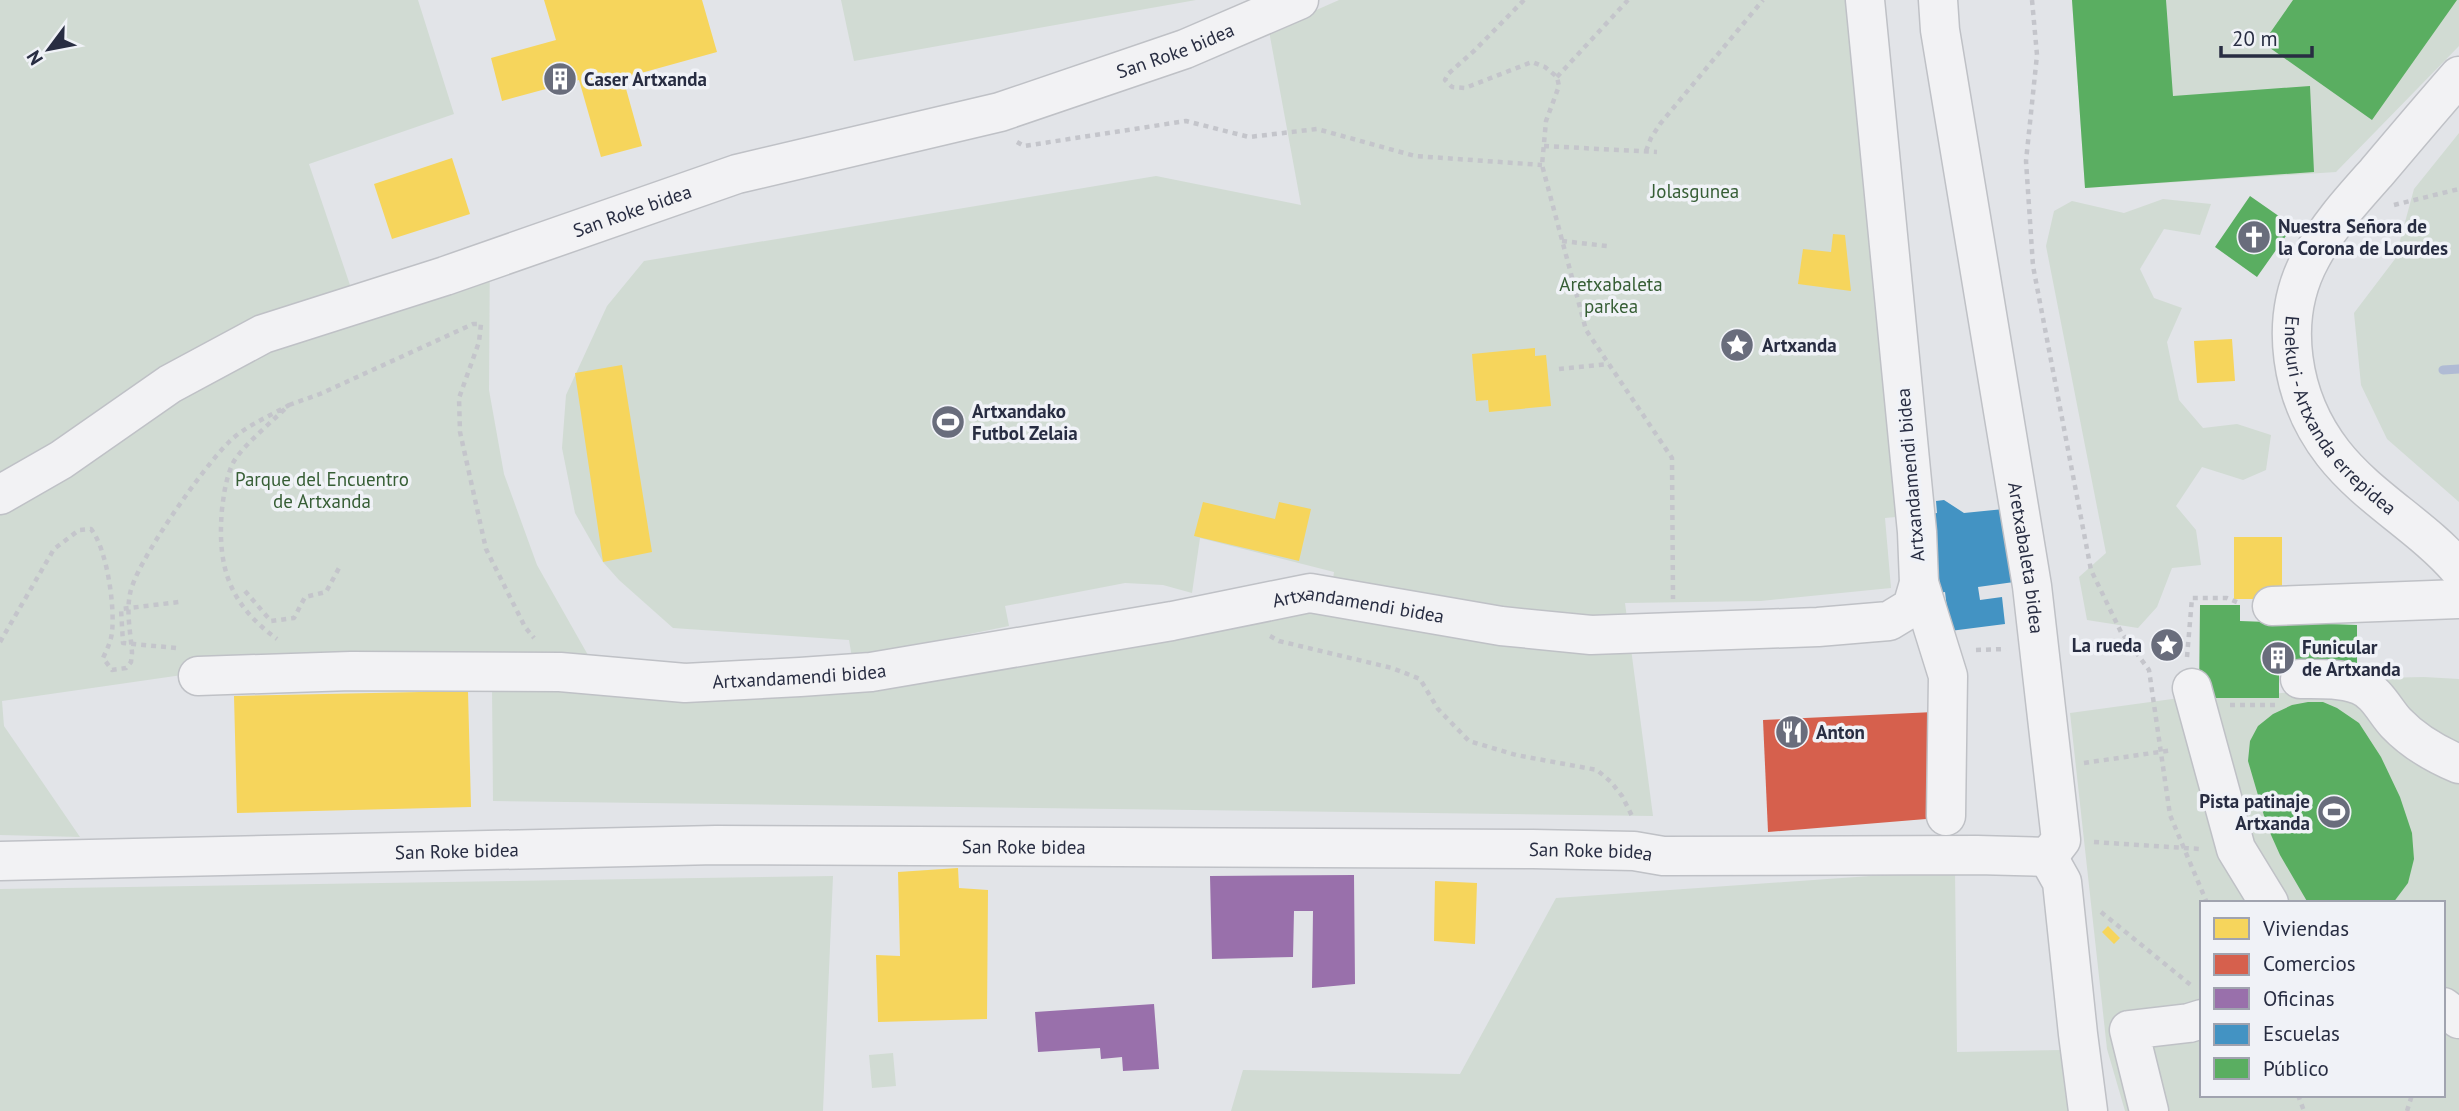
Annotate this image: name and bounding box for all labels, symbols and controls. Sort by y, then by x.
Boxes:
north arrow [14,14,84,84]
scale bar [2221,14,2312,58]
street label: San Roke bidea [1113,17,1238,83]
text: 20 m [2232,25,2278,52]
text: N [21,46,48,70]
building icon: Caser Artxanda [541,60,579,98]
place label: Caser Artxanda [584,67,707,91]
street label: San Roke bidea [570,179,695,242]
park label: Jolasgunea [1650,179,1739,203]
place label: Nuestra Señora de la Corona de Lourdes [2278,214,2448,260]
church icon: Nuestra Señora de la Corona de Lourdes [2235,218,2273,256]
park label: Aretxabaleta parkea [1559,272,1663,318]
street label: Enekuri - Artxanda errepidea [2280,315,2401,520]
place icon: Artxanda [1718,326,1756,364]
place label: Artxanda [1762,333,1837,357]
street label: Artxandamendi bidea [1890,387,1930,563]
place label: Artxandako Futbol Zelaia [972,399,1078,445]
sports icon: Artxandako Futbol Zelaia [929,403,967,441]
park label: Parque del Encuentro de Artxanda [235,467,409,513]
street label: Aretxabaleta bidea [2003,480,2049,635]
street label: Artxandamendi bidea [1270,580,1446,628]
place icon: La rueda [2148,626,2186,664]
place label: La rueda [2072,633,2142,657]
place label: Funicular de Artxanda [2302,635,2401,681]
building icon: Funicular de Artxanda [2259,639,2297,677]
street label: Artxandamendi bidea [712,658,888,694]
restaurant icon: Anton [1773,713,1811,751]
place label: Anton [1816,720,1865,744]
place label: Pista patinaje Artxanda [2199,789,2310,835]
sports icon: Pista patinaje Artxanda [2315,793,2353,831]
street label: San Roke bidea [962,834,1086,859]
street label: San Roke bidea [395,837,519,864]
street label: San Roke bidea [1529,837,1655,866]
legend [2200,901,2445,1097]
text: Viviendas [2262,915,2349,942]
text: Comercios [2263,950,2356,977]
text: Oficinas [2263,985,2335,1012]
text: Escuelas [2263,1020,2340,1047]
text: Público [2263,1055,2329,1082]

